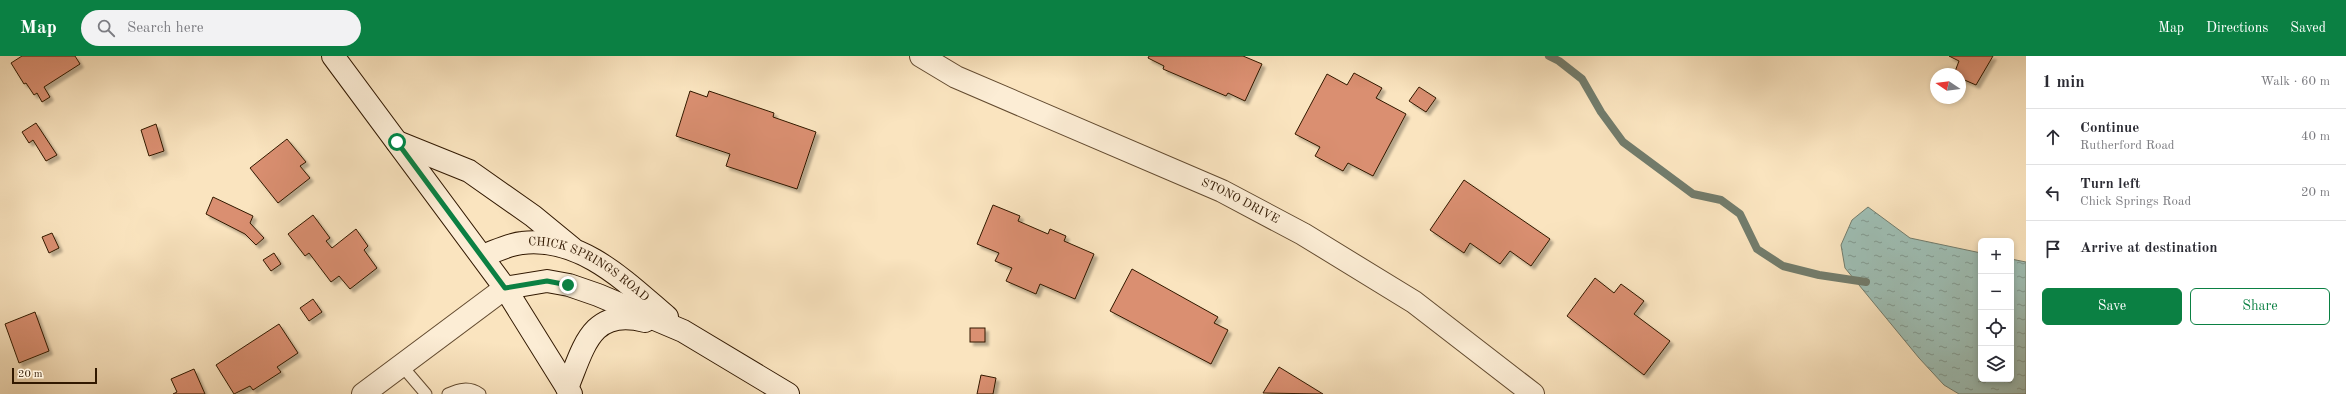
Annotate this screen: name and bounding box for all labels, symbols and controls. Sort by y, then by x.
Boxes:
search box [81,10,361,46]
icon: search [95,17,117,39]
text: Map [20,19,57,38]
text: Search here [127,21,204,36]
text: Map [2158,21,2184,35]
text: Directions [2206,21,2268,35]
text: Saved [2290,21,2326,35]
north arrow [1930,68,1966,104]
text: 1 min [2042,74,2085,91]
text: Walk · 60 m [2261,75,2330,88]
text: Continue [2080,121,2139,136]
icon: ahead [2042,126,2064,148]
text: 40 m [2301,130,2330,143]
route start [388,133,406,151]
text: Rutherford Road [2080,139,2175,152]
street label: STONO DRIVE [1199,177,1281,226]
text: Turn left [2080,177,2140,192]
icon: left [2042,182,2064,204]
text: 20 m [2301,186,2330,199]
text: Chick Springs Road [2080,195,2191,208]
street label: CHICK SPRINGS ROAD [528,236,651,304]
map controls [1978,238,2014,382]
button: + [1978,238,2014,274]
icon: arrive [2042,238,2064,260]
text: Arrive at destination [2080,241,2218,256]
button: − [1978,274,2014,310]
route end [559,276,577,294]
button: Save [2042,288,2182,325]
button: Share [2190,288,2330,325]
button: locate [1978,310,2014,346]
button: layers [1978,346,2014,382]
scale bar [12,366,97,385]
text: 20 m [18,369,43,380]

